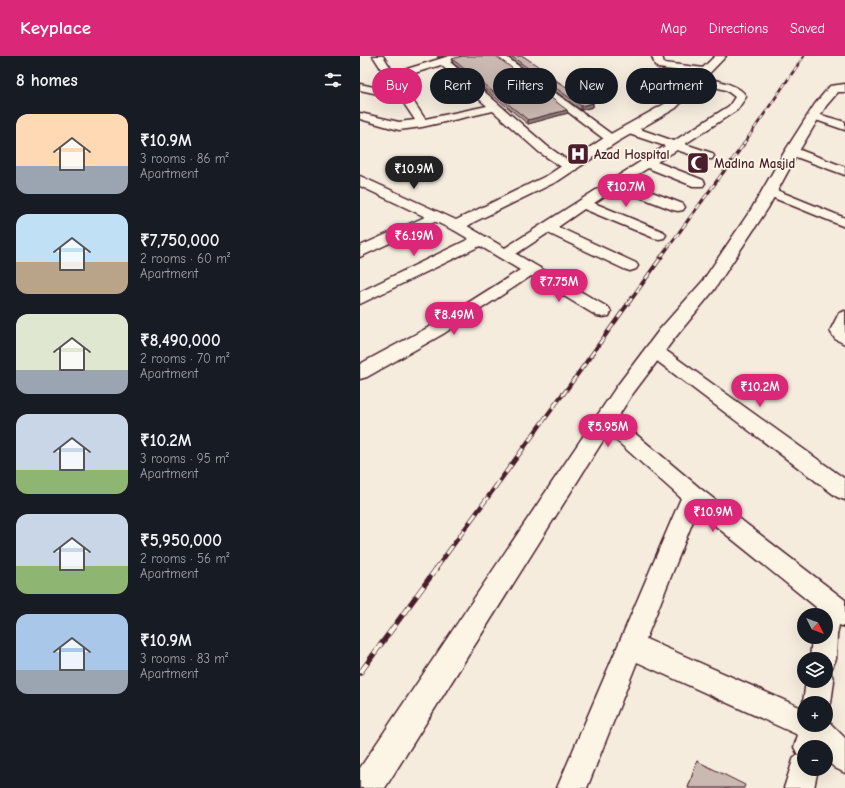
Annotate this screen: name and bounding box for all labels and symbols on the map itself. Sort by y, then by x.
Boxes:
hospital icon: Azad Hospital [565,141,591,167]
place label: Azad Hospital [594,147,670,162]
mosque icon: Madina Masjid [685,150,711,176]
pin: ₹10.9M [381,156,447,190]
place label: Madina Masjid [714,156,795,171]
pin: ₹10.7M [593,174,659,208]
pin: ₹6.19M [381,223,447,257]
pin: ₹7.75M [526,269,592,303]
pin: ₹8.49M [421,302,487,336]
pin: ₹10.2M [727,374,793,408]
pin: ₹5.95M [575,414,641,448]
pin: ₹10.9M [680,499,746,533]
north arrow [797,608,833,644]

